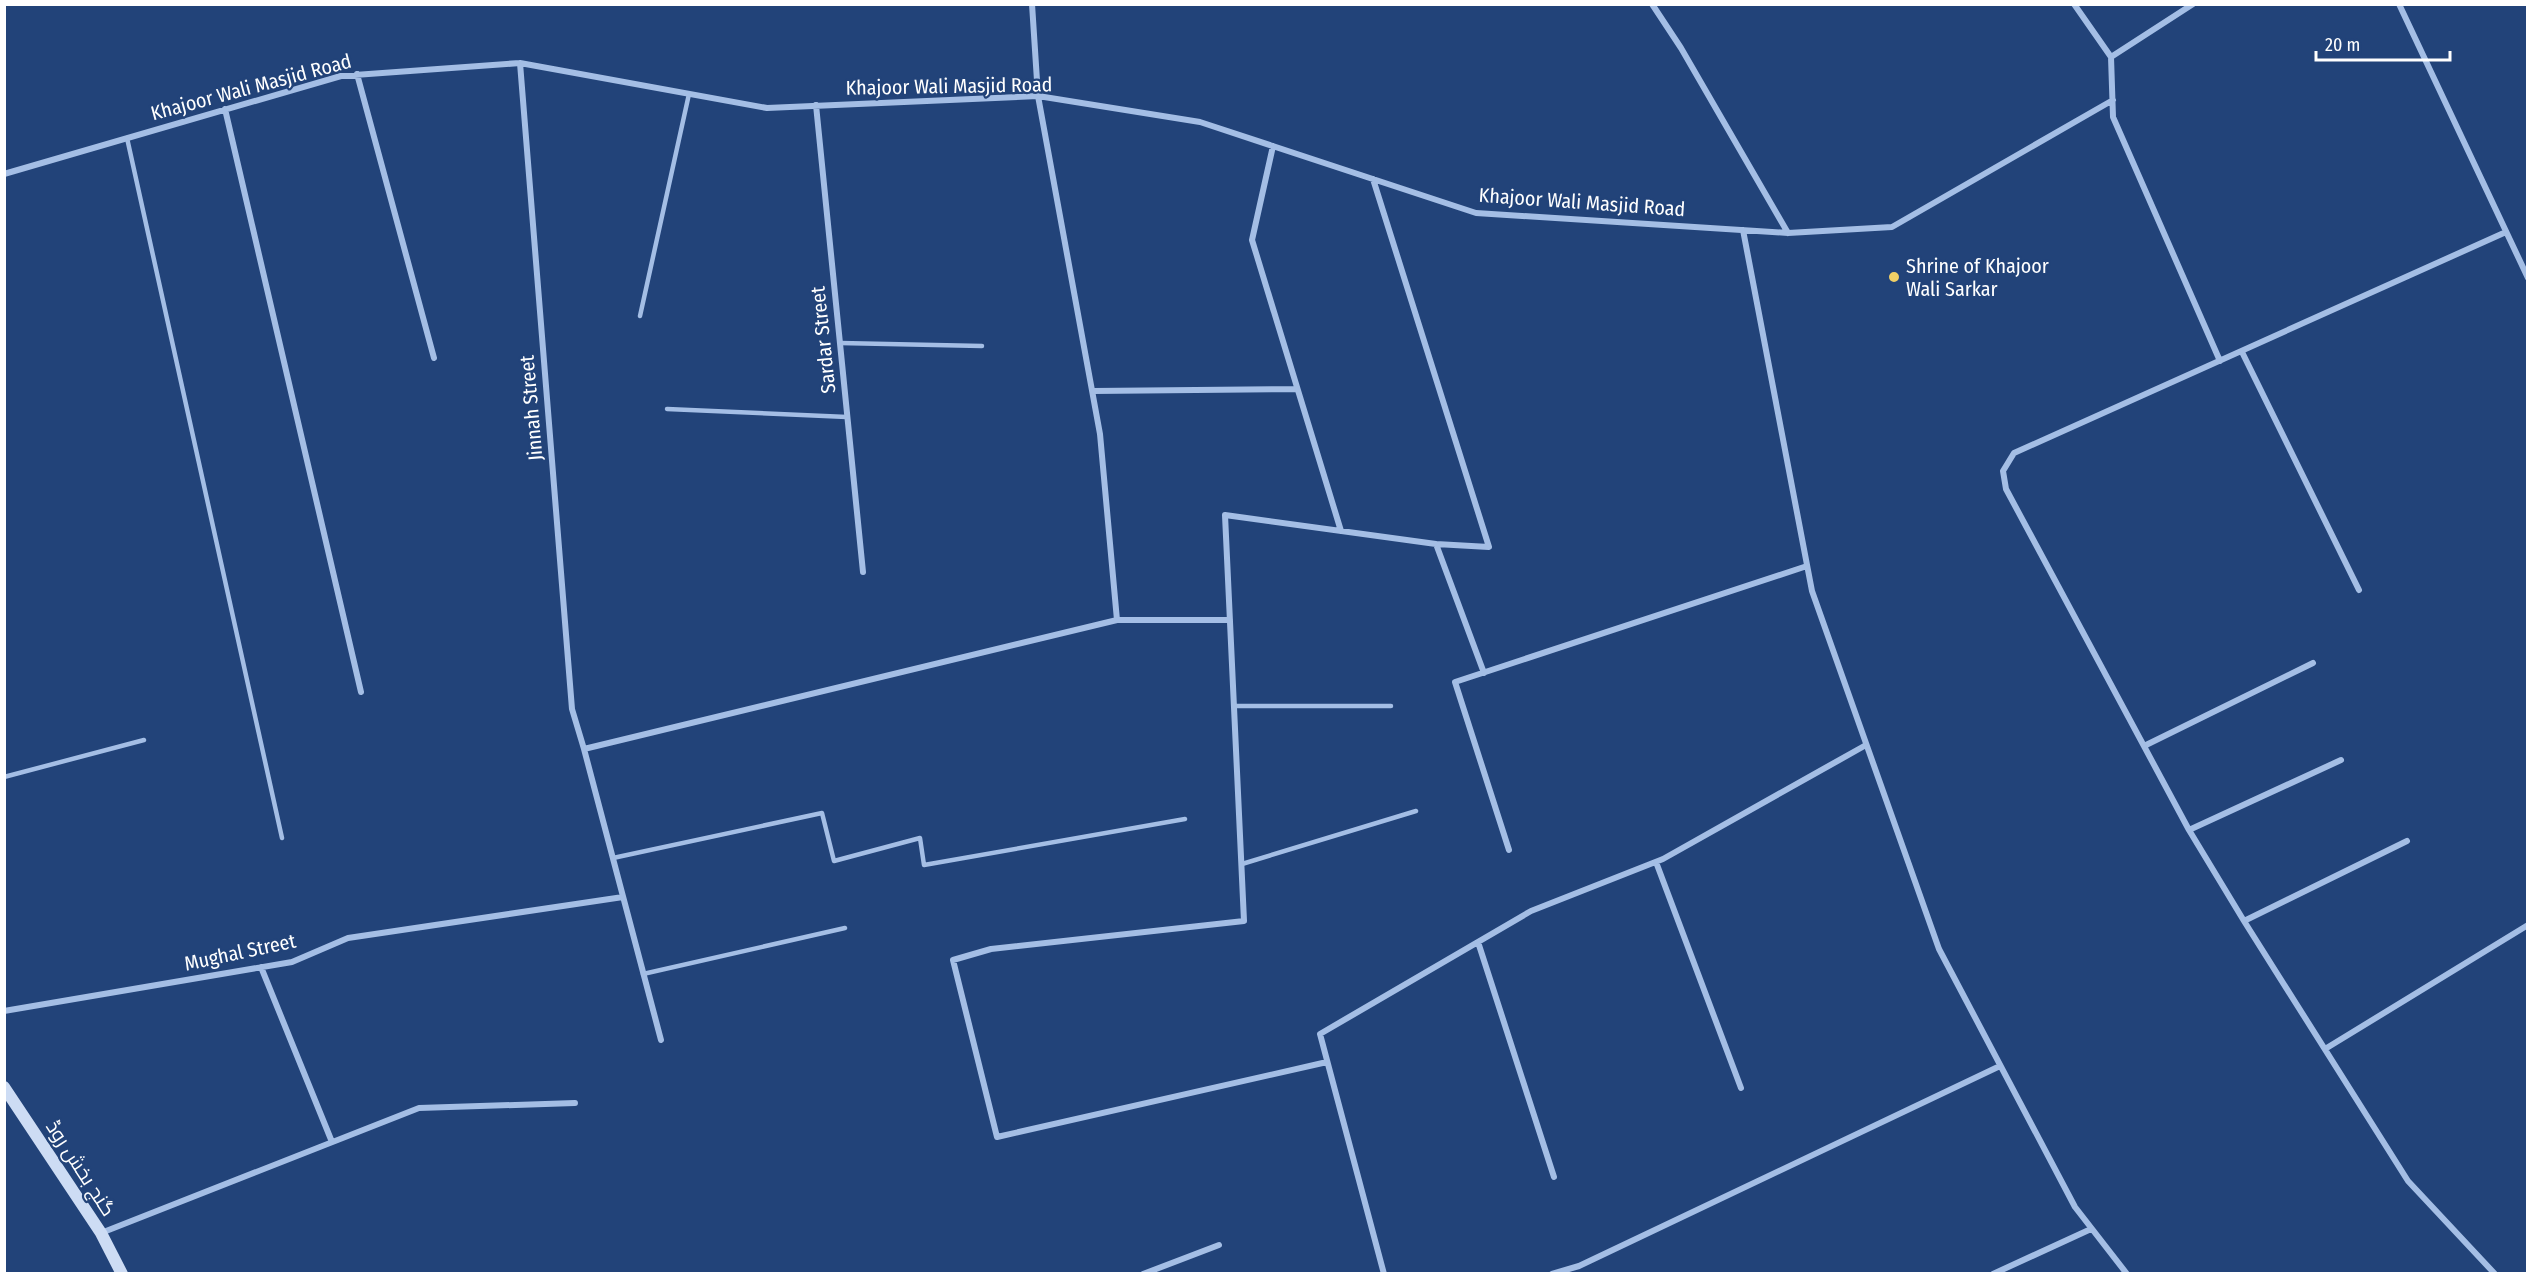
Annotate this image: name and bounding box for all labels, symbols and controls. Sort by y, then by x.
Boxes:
scale bar [2316,24,2450,62]
text: 20 m [2325,34,2360,56]
street label: Khajoor Wali Masjid Road [148,49,354,125]
street label: Khajoor Wali Masjid Road [845,72,1053,100]
street label: Khajoor Wali Masjid Road [1478,183,1686,221]
place label: Shrine of Khajoor Wali Sarkar [1906,254,2049,301]
marker: Shrine of Khajoor Wali Sarkar [1887,270,1901,284]
street label: Sardar Street [805,285,841,395]
street label: Jinnah Street [514,354,548,462]
street label: Mughal Street [182,928,298,976]
street label: گنج بخش روڈ [39,1116,121,1222]

